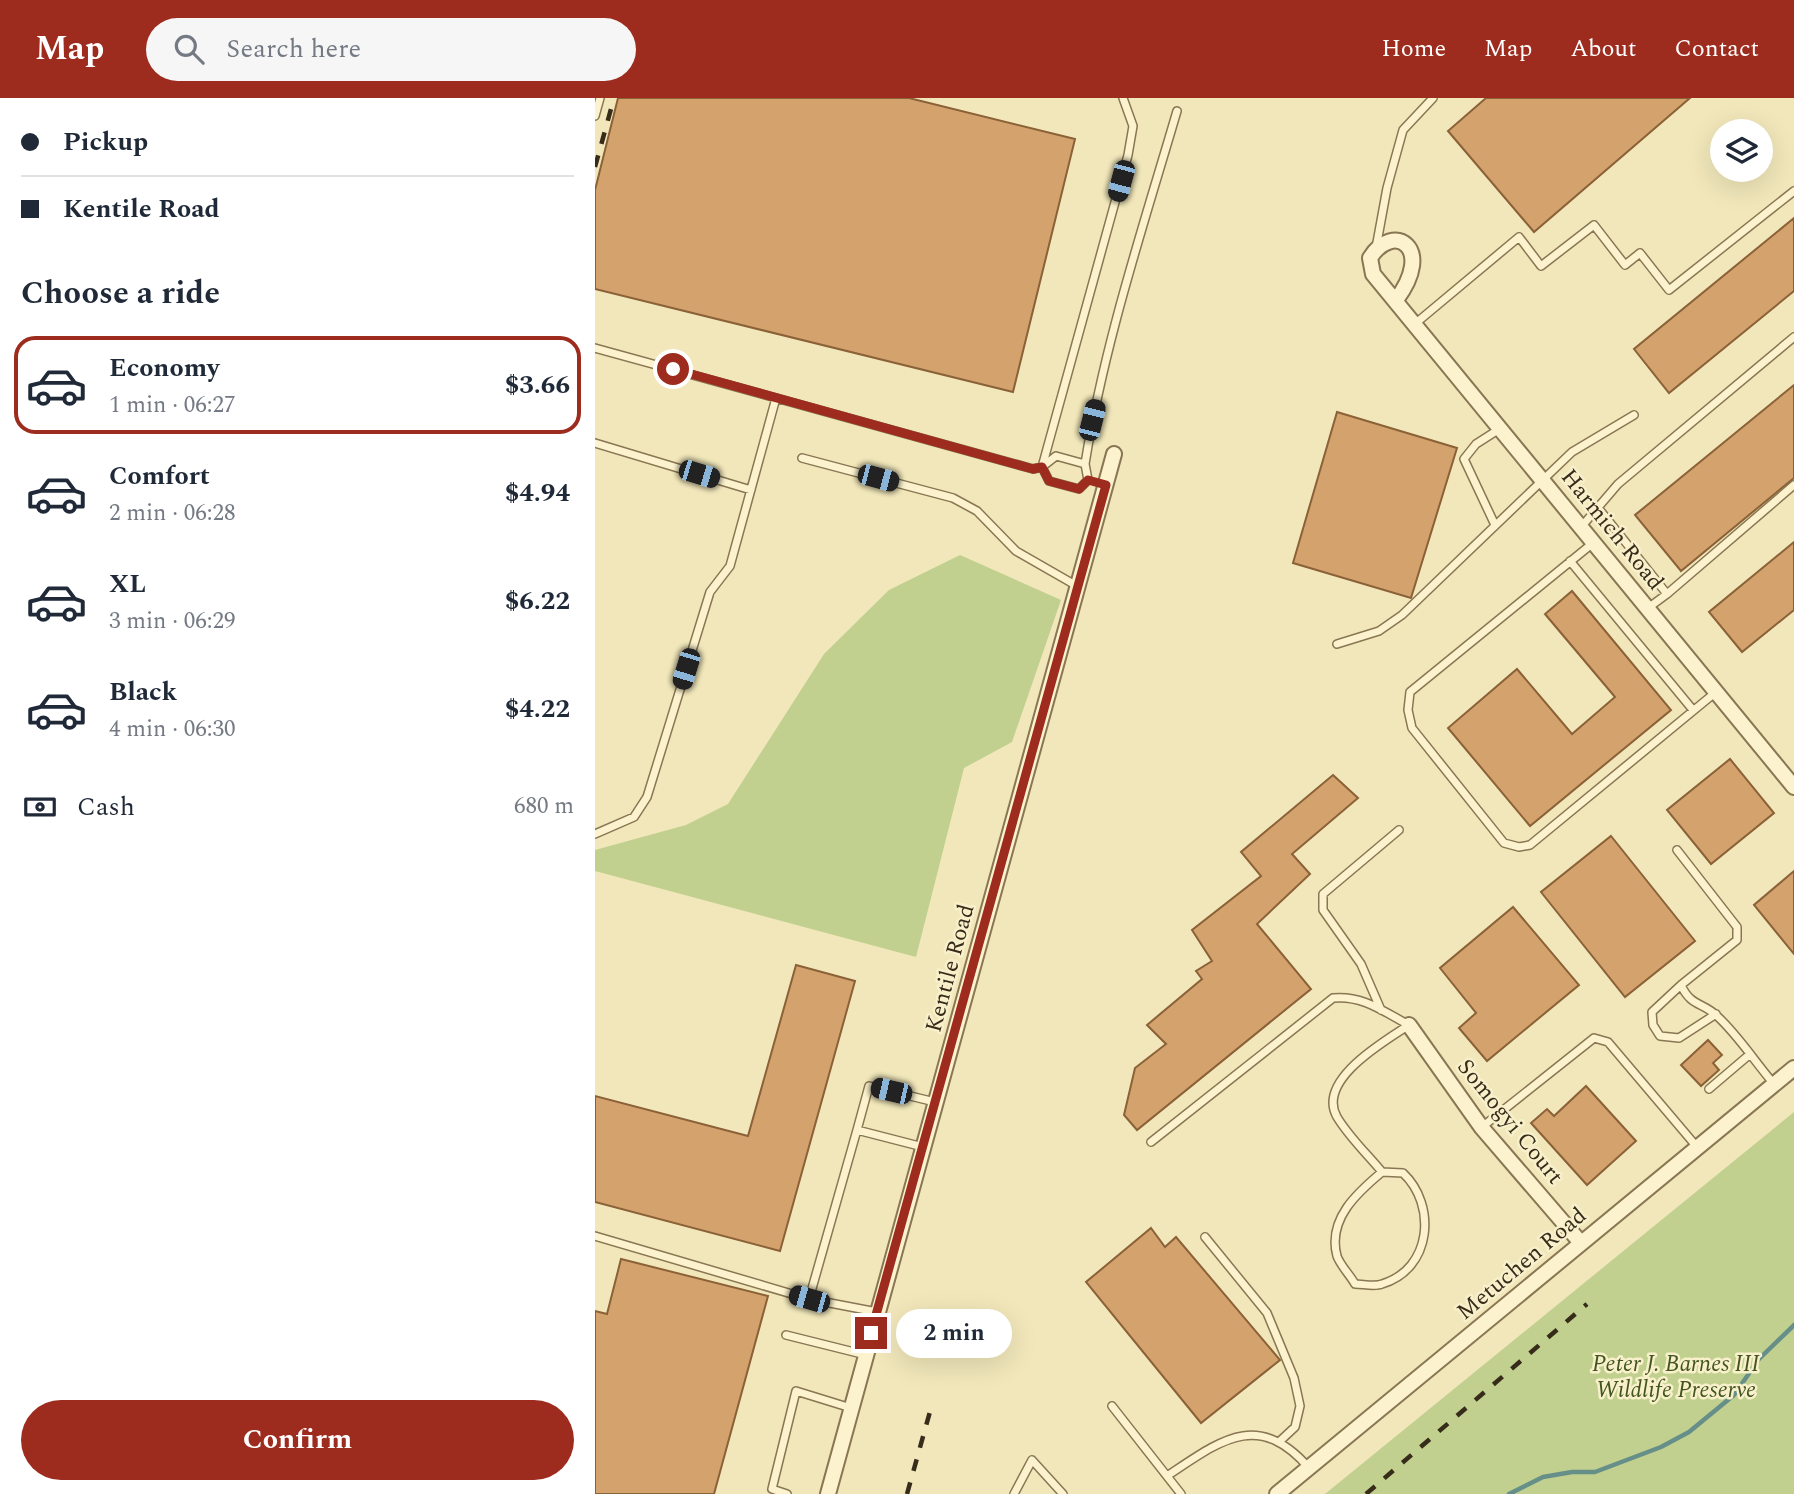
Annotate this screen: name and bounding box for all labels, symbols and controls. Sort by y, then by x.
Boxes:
search box [146,18,636,81]
text: Map [35,24,104,74]
text: Search here [226,29,361,69]
icon: search [170,30,208,68]
text: Home [1381,31,1446,67]
text: Map [1484,31,1532,67]
text: About [1570,31,1636,67]
text: Contact [1674,31,1759,67]
map controls [1710,119,1773,182]
button: layers [1710,119,1773,182]
text: Pickup [63,122,148,162]
car [1106,158,1137,204]
text: Kentile Road [63,189,220,229]
text: Choose a ride [21,269,220,318]
text: Economy [109,348,219,388]
route start [657,353,689,385]
icon: car [25,354,88,417]
text: $3.66 [505,365,570,405]
text: 1 min · 06:27 [109,388,236,423]
car [1077,397,1108,443]
text: Comfort [109,456,210,496]
car [676,458,723,490]
street label: Harmich Road [1552,461,1672,599]
icon: car [25,462,88,525]
car [855,462,902,494]
text: $4.94 [505,473,570,513]
text: 2 min · 06:28 [109,496,236,531]
text: XL [109,564,146,604]
icon: car [25,570,88,633]
text: $6.22 [505,581,570,621]
text: 3 min · 06:29 [109,604,236,639]
car [670,646,703,692]
text: Black [109,672,177,712]
icon: car [25,678,88,741]
text: $4.22 [505,689,570,729]
text: 4 min · 06:30 [109,712,236,747]
text: Cash [77,787,135,827]
icon: cash [21,788,59,826]
text: 680 m [514,789,574,824]
street label: Kentile Road [917,900,984,1036]
street label: Somogyi Court [1448,1051,1572,1192]
car [869,1076,914,1106]
street label: Metuchen Road [1449,1199,1595,1329]
car [786,1283,833,1315]
callout: 2 min [895,1308,1011,1358]
text: 2 min [923,1316,985,1351]
route end [855,1317,887,1349]
park label: Peter J. Barnes III Wildlife Preserve [1592,1347,1761,1408]
button: Confirm [21,1400,574,1480]

